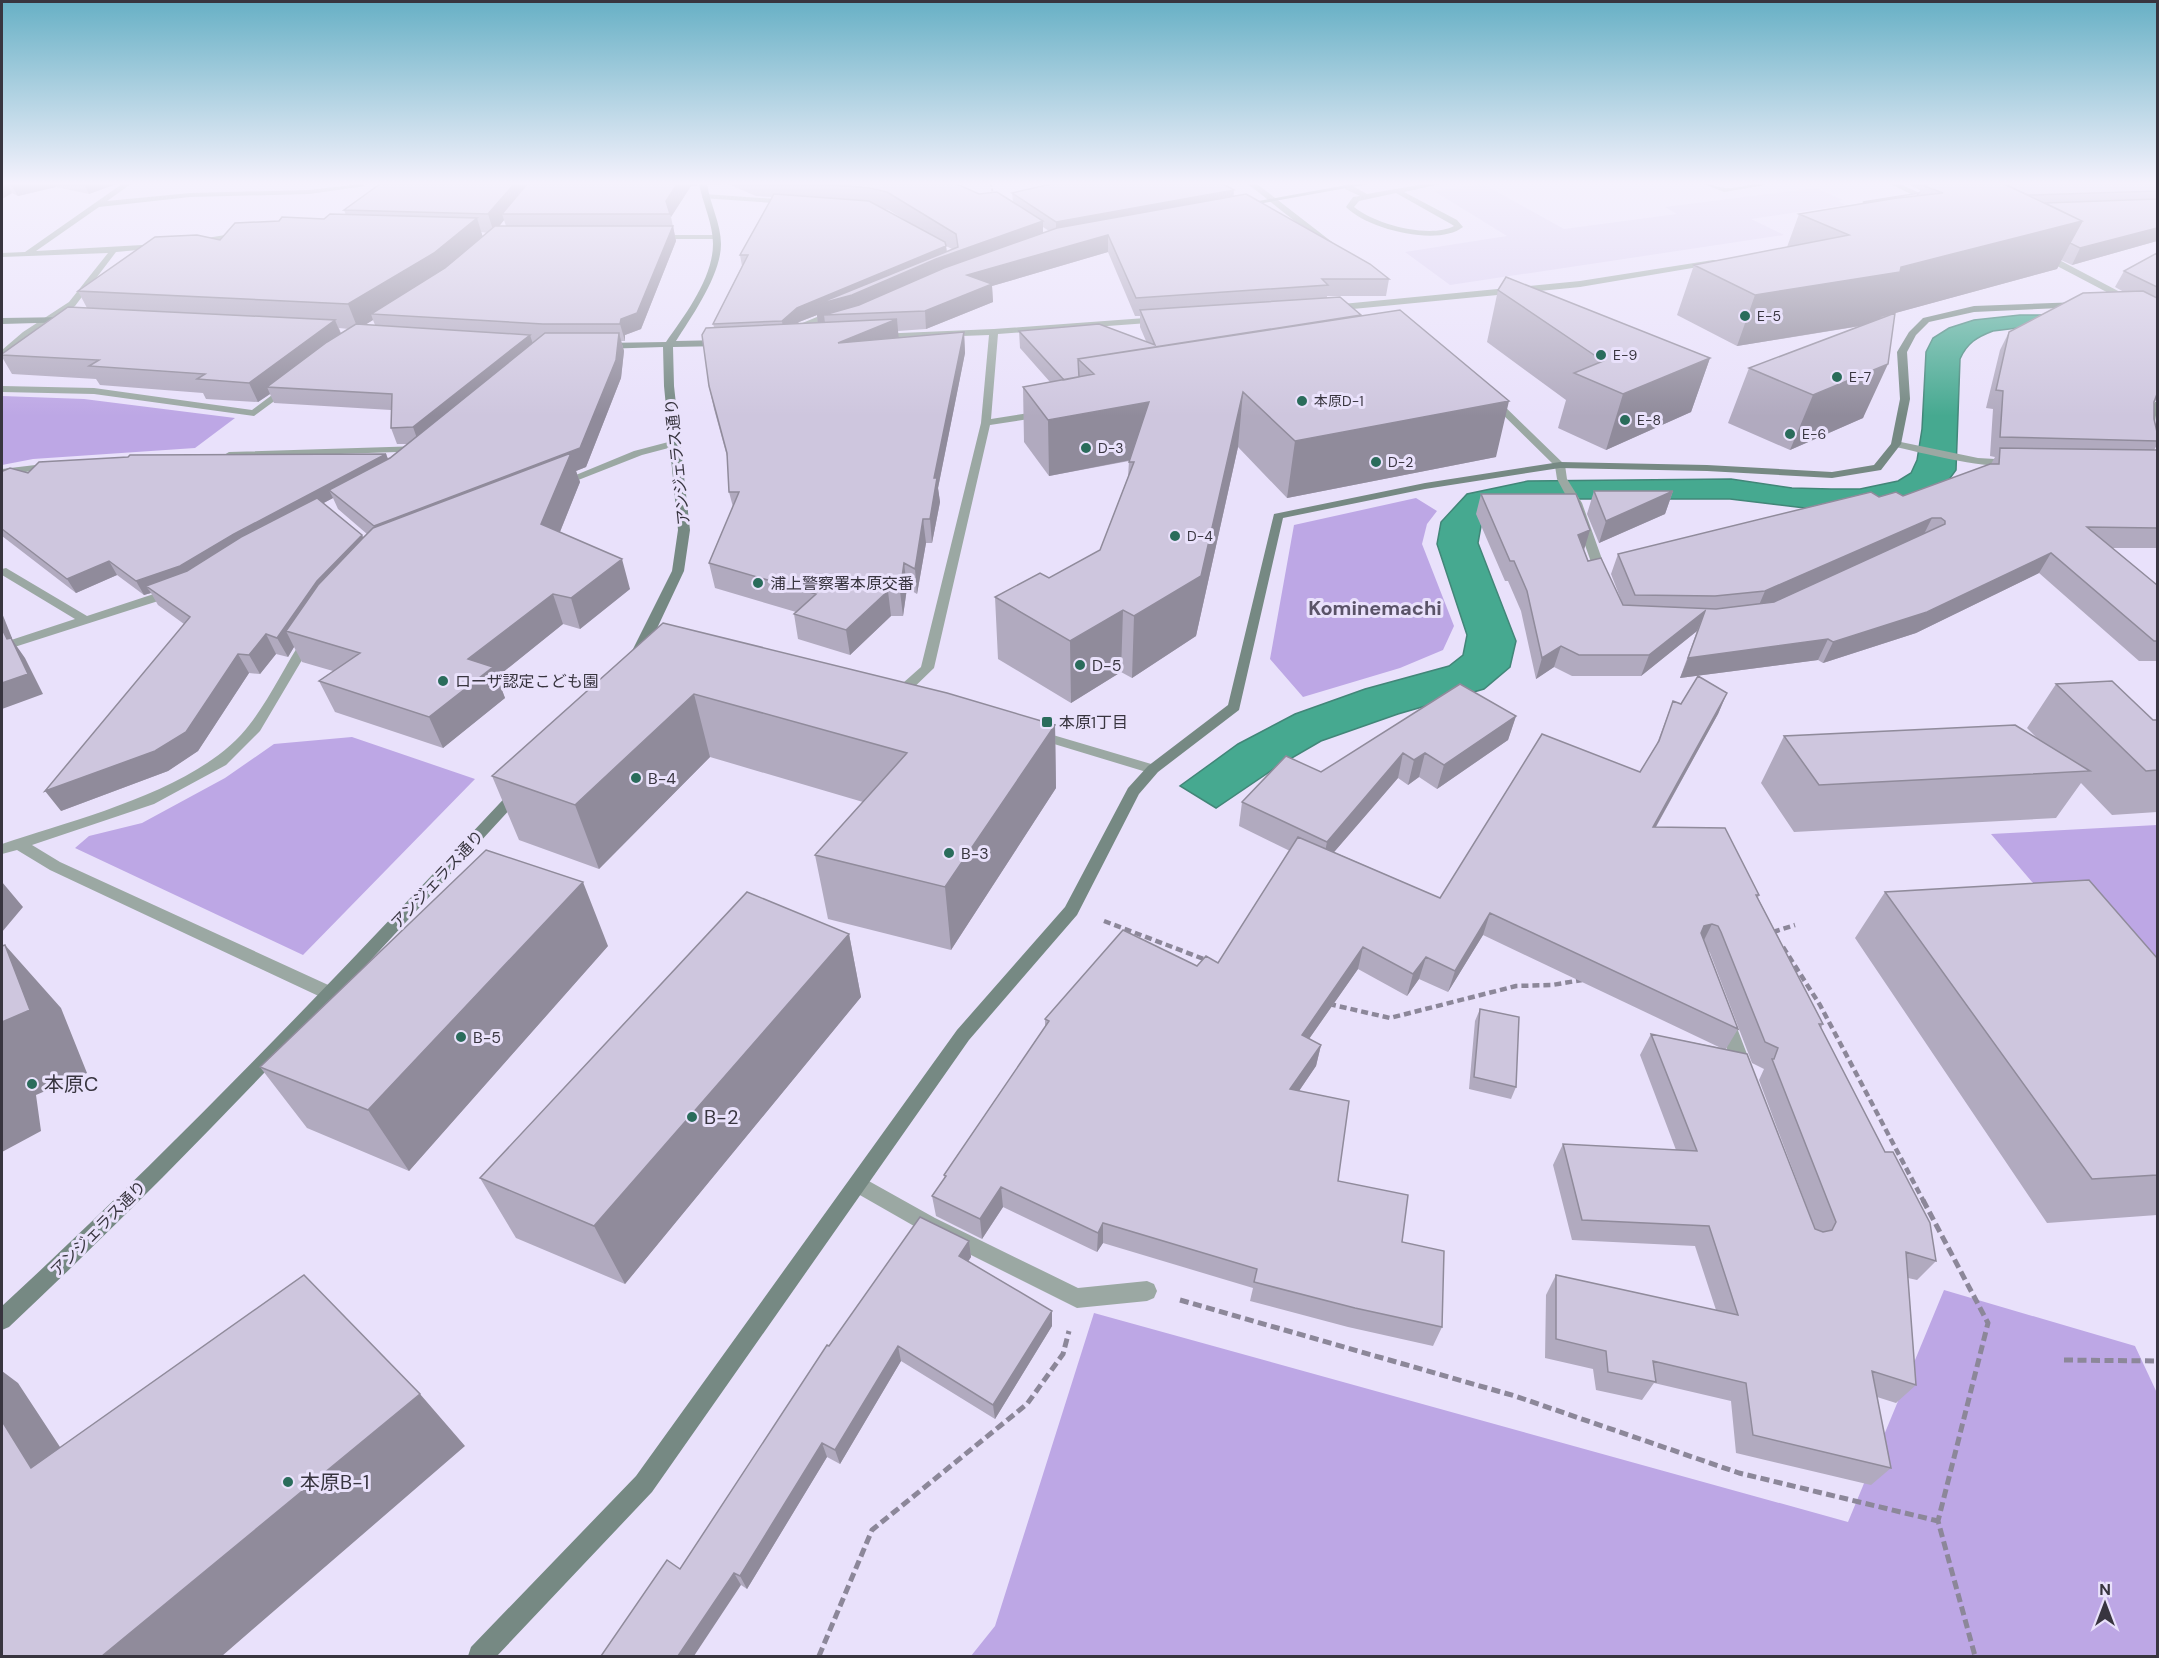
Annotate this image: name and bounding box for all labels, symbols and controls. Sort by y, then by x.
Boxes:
place label: E-5 [1757,307,1781,325]
marker: E-5 [1738,309,1752,323]
place label: E-9 [1613,346,1637,364]
marker: E-9 [1594,348,1608,362]
place label: E-7 [1849,368,1871,386]
marker: E-7 [1830,370,1844,384]
place label: 本原D-1 [1314,392,1364,410]
marker: 本原D-1 [1295,394,1309,408]
street label: アンジェラス通り [660,398,695,526]
place label: E-8 [1637,411,1661,429]
marker: E-8 [1618,413,1632,427]
place label: E-6 [1802,425,1826,443]
marker: E-6 [1783,427,1797,441]
place label: D-3 [1098,439,1123,457]
marker: D-3 [1079,441,1093,455]
place label: D-2 [1388,453,1413,471]
marker: D-2 [1369,455,1383,469]
place label: D-4 [1187,527,1213,545]
marker: D-4 [1168,529,1182,543]
place label: 浦上警察署本原交番 [770,573,914,594]
marker: 浦上警察署本原交番 [751,576,765,590]
district label: Kominemachi [1308,595,1442,621]
place label: D-5 [1092,655,1121,676]
marker: D-5 [1073,658,1087,672]
place label: ローザ認定こども園 [455,671,599,692]
marker: ローザ認定こども園 [436,674,450,688]
place label: 本原1丁目 [1059,712,1128,733]
marker: 本原1丁目 [1040,715,1054,729]
place label: B-4 [648,768,676,789]
marker: B-4 [629,771,643,785]
street label: アンジェラス通り [386,826,488,933]
place label: B-3 [961,843,989,864]
marker: B-3 [942,846,956,860]
place label: B-5 [473,1027,501,1048]
marker: B-5 [454,1030,468,1044]
place label: 本原C [44,1071,98,1097]
marker: 本原C [25,1077,39,1091]
place label: B-2 [704,1104,738,1130]
marker: B-2 [685,1110,699,1124]
street label: アンジェラス通り [46,1176,151,1281]
place label: 本原B-1 [300,1469,369,1495]
marker: 本原B-1 [281,1475,295,1489]
north arrow [2075,1574,2135,1634]
text: N [2099,1579,2111,1600]

